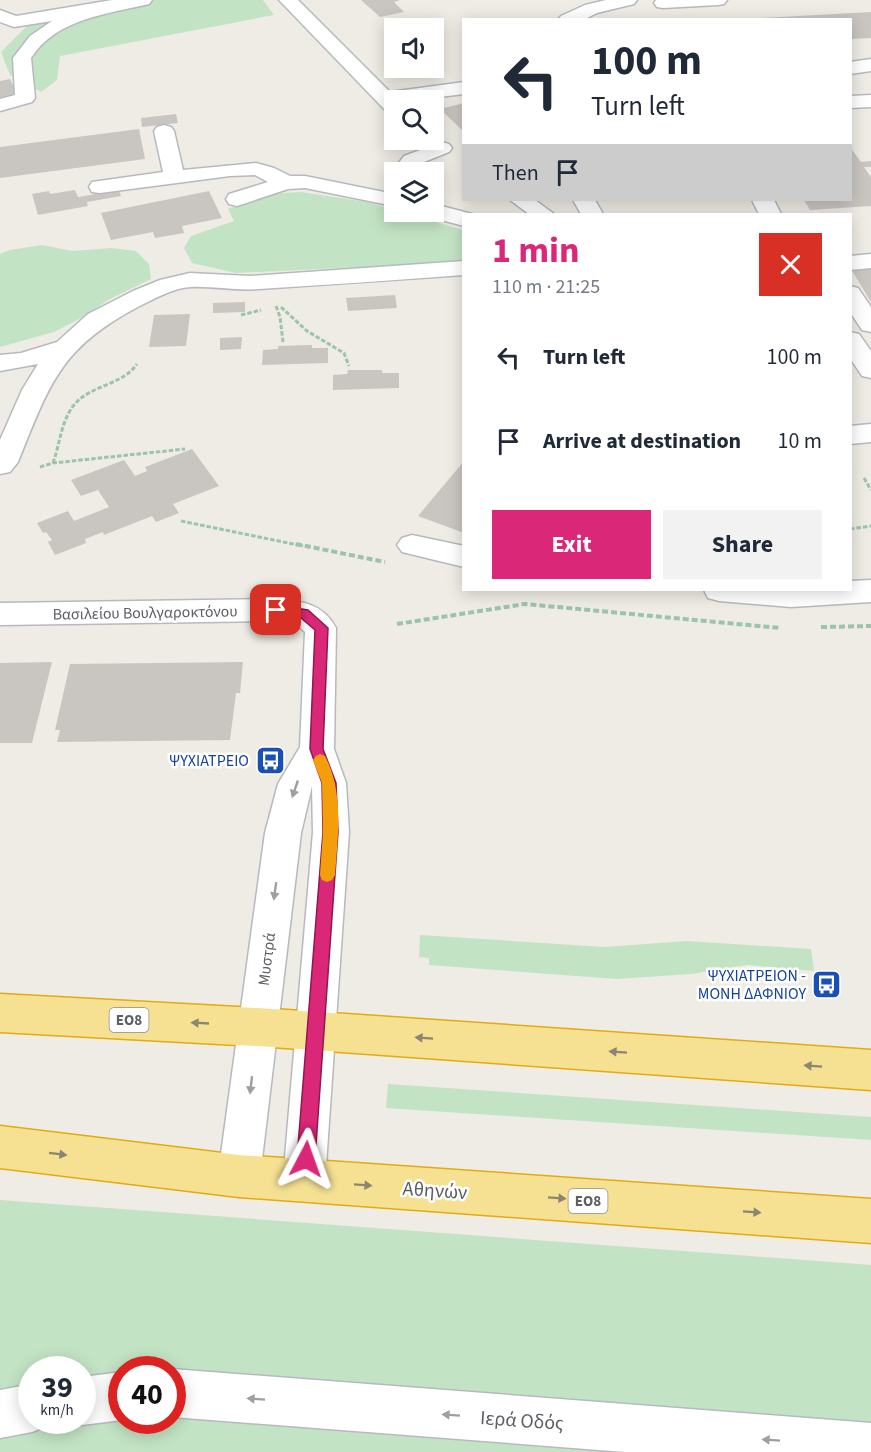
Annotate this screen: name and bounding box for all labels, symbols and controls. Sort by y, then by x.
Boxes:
map controls [384,18,444,222]
button: sound [384,18,444,78]
text: 100 m [591,31,702,91]
icon: left [492,42,570,120]
text: Turn left [591,87,685,126]
button: search [384,90,444,150]
icon: arrive [551,156,584,189]
text: Then [492,157,539,189]
button: layers [384,162,444,222]
text: 1 min [492,225,580,276]
button: close [759,233,822,296]
text: 110 m · 21:25 [492,273,600,301]
icon: left [492,341,525,374]
text: Turn left [543,341,625,373]
text: 100 m [767,341,822,373]
icon: arrive [492,425,525,458]
text: Arrive at destination [543,425,741,457]
text: 10 m [777,425,822,457]
button: Exit [492,510,651,579]
button: Share [663,510,822,579]
pin [250,584,301,635]
icon: arrive [259,593,292,626]
street label: Βασιλείου Βουλγαροκτόνου [52,600,238,626]
bus stop icon: ΨΥΧΙΑΤΡΕΙΟ [254,744,286,776]
place label: ΨΥΧΙΑΤΡΕΙΟ [169,750,249,772]
one-way arrow [289,780,299,798]
one-way arrow [270,881,279,900]
street label: Μυστρά [253,931,281,987]
place label: ΨΥΧΙΑΤΡΕΙΟΝ - ΜΟΝΗ ΔΑΦΝΙΟΥ [698,965,806,1005]
bus stop icon: ΨΥΧΙΑΤΡΕΙΟΝ - ΜΟΝΗ ΔΑΦΝΙΟΥ [811,968,843,1000]
road number: ΕΟ8 [110,1008,148,1032]
one-way arrow [190,1019,209,1028]
one-way arrow [414,1033,433,1042]
one-way arrow [609,1047,628,1057]
one-way arrow [803,1061,822,1071]
one-way arrow [246,1075,255,1094]
position arrow [274,1127,338,1191]
one-way arrow [49,1149,68,1158]
street label: Αθηνών [402,1175,469,1207]
one-way arrow [353,1180,372,1189]
road number: ΕΟ8 [568,1189,608,1213]
one-way arrow [548,1194,567,1203]
one-way arrow [742,1208,761,1217]
speed limit sign: 40 [108,1356,186,1434]
text: 39 [41,1366,73,1409]
one-way arrow [247,1395,266,1404]
text: km/h [40,1400,74,1421]
street label: Ιερά Οδός [479,1404,565,1438]
one-way arrow [441,1410,460,1419]
one-way arrow [761,1435,780,1444]

